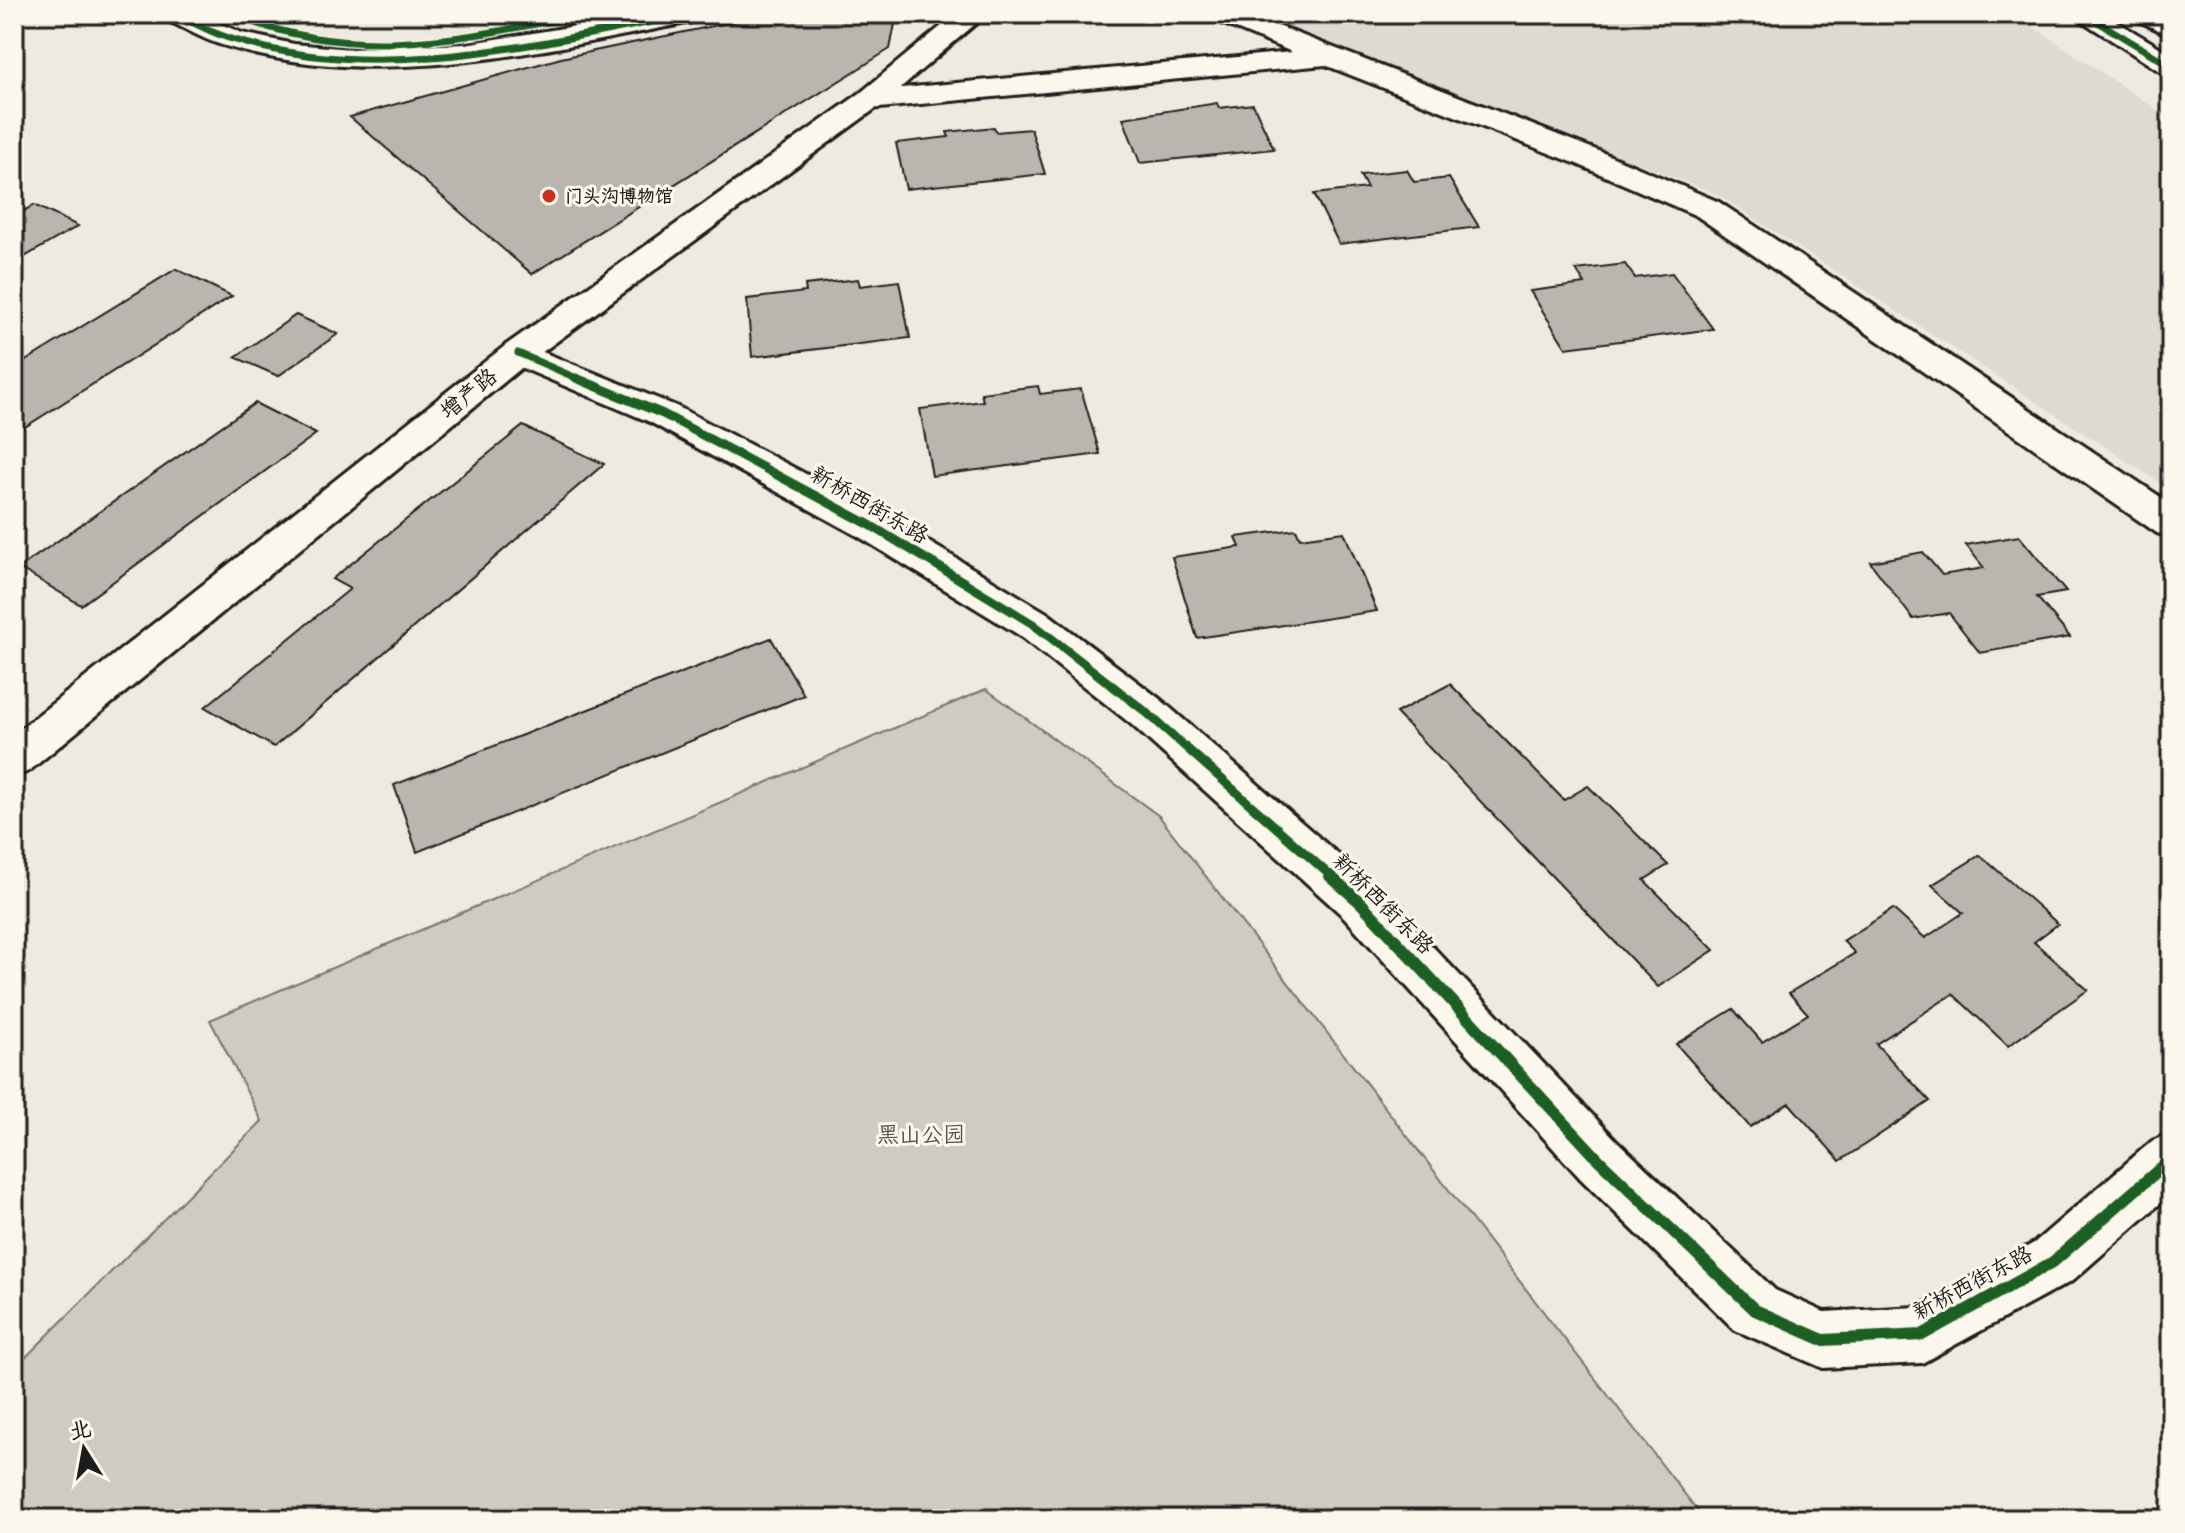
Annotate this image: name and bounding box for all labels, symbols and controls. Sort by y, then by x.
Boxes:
place label: 门头沟博物馆 [565,181,673,208]
marker: 门头沟博物馆 [540,187,558,205]
street label: 增产路 [431,358,503,425]
street label: 新桥西街东路 [805,455,936,550]
street label: 新桥西街东路 [1327,844,1443,960]
park label: 黑山公园 [877,1116,965,1149]
street label: 新桥西街东路 [1905,1235,2037,1326]
north arrow [44,1409,124,1489]
text: 北 [66,1410,94,1446]

